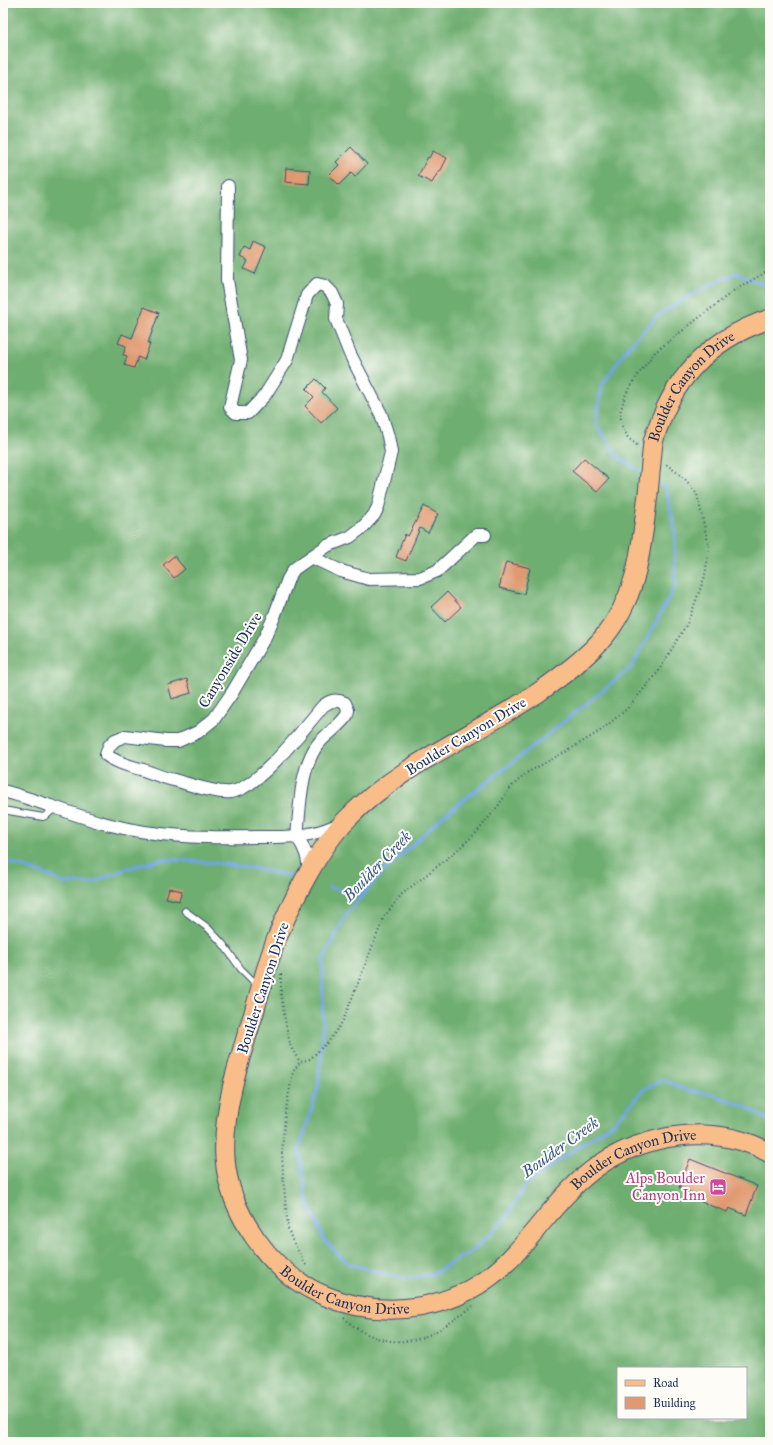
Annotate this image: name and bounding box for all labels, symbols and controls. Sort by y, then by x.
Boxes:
street label: Boulder Canyon Drive [644,327,738,444]
street label: Canyonside Drive [194,609,266,711]
street label: Boulder Canyon Drive [403,693,529,779]
water label: Boulder Creek [338,827,415,906]
street label: Boulder Canyon Drive [233,920,293,1056]
water label: Boulder Creek [517,1113,602,1182]
street label: Boulder Canyon Drive [567,1126,697,1194]
place label: Alps Boulder Canyon Inn [625,1169,705,1204]
hotel icon: Alps Boulder Canyon Inn [708,1177,728,1197]
street label: Boulder Canyon Drive [276,1262,410,1318]
legend [617,1367,747,1419]
text: Road [653,1376,679,1390]
text: Building [653,1396,696,1411]

